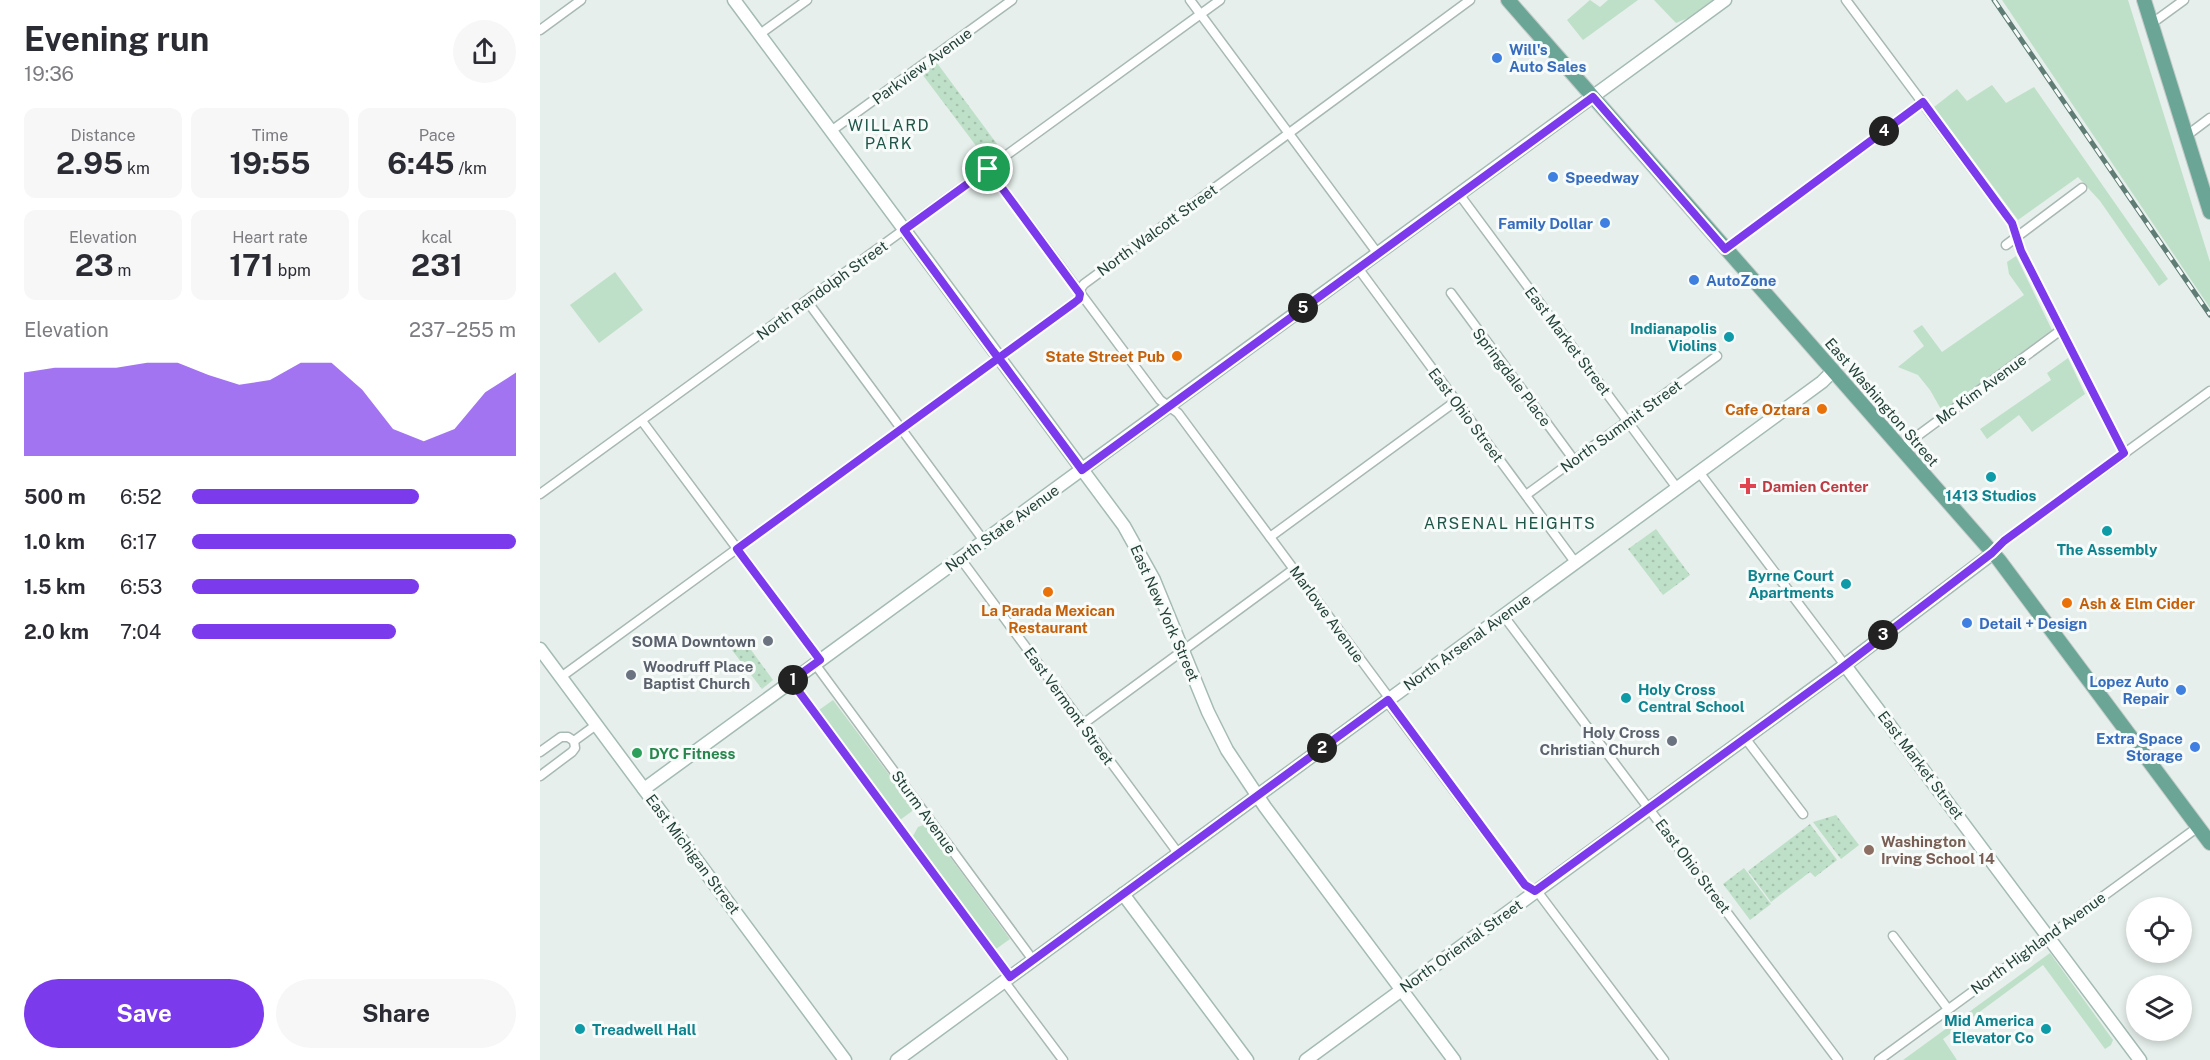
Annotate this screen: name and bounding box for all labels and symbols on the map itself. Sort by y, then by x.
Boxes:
street label: Parkview Avenue [869,24,975,108]
place label: Will's Auto Sales [1509,41,1586,75]
marker: Will's Auto Sales [1490,51,1504,65]
district label: WILLARD PARK [848,116,930,153]
pin: 4 [1869,116,1899,146]
pin [962,143,1013,194]
place label: Speedway [1565,169,1640,186]
marker: Speedway [1546,170,1560,184]
street label: North Walcott Street [1094,181,1220,279]
place label: Family Dollar [1498,215,1593,232]
marker: Family Dollar [1598,216,1612,230]
street label: North Randolph Street [753,237,891,343]
place label: AutoZone [1706,272,1776,289]
marker: AutoZone [1687,273,1701,287]
street label: East Market Street [1522,283,1614,399]
pin: 5 [1288,293,1318,323]
place label: Indianapolis Violins [1630,320,1717,354]
street label: Springdale Place [1469,324,1555,430]
marker: Indianapolis Violins [1722,330,1736,344]
street label: East Washington Street [1822,334,1942,470]
place label: State Street Pub [1045,348,1165,365]
marker: State Street Pub [1170,349,1184,363]
street label: Mc Kim Avenue [1933,351,2029,427]
street label: East Ohio Street [1425,365,1507,466]
street label: North Summit Street [1557,376,1685,476]
place label: Cafe Oztara [1725,401,1810,418]
marker: Cafe Oztara [1815,402,1829,416]
marker: 1413 Studios [1984,470,1998,484]
marker: Damien Center [1739,477,1757,495]
place label: Damien Center [1762,478,1869,495]
street label: North State Avenue [942,481,1062,575]
place label: 1413 Studios [1946,487,2037,504]
district label: ARSENAL HEIGHTS [1424,514,1596,533]
marker: The Assembly [2100,524,2114,538]
place label: The Assembly [2057,541,2158,558]
street label: East New York Street [1127,542,1203,684]
street label: Marlowe Avenue [1286,562,1368,666]
place label: Byrne Court Apartments [1748,567,1834,601]
marker: Byrne Court Apartments [1839,577,1853,591]
marker: La Parada Mexican Restaurant [1041,585,1055,599]
street label: North Arsenal Avenue [1400,590,1534,694]
place label: Ash & Elm Cider [2079,595,2195,612]
marker: Ash & Elm Cider [2060,596,2074,610]
place label: La Parada Mexican Restaurant [981,602,1115,636]
place label: Detail + Design [1979,615,2087,632]
marker: Detail + Design [1960,616,1974,630]
pin: 3 [1868,620,1898,650]
place label: SOMA Downtown [631,633,756,650]
marker: SOMA Downtown [761,634,775,648]
street label: East Vermont Street [1021,644,1117,768]
place label: Woodruff Place Baptist Church [643,658,753,692]
pin: 1 [778,665,808,695]
marker: Woodruff Place Baptist Church [624,668,638,682]
place label: Lopez Auto Repair [2089,673,2169,707]
place label: Holy Cross Central School [1638,681,1745,715]
marker: Lopez Auto Repair [2174,683,2188,697]
marker: Holy Cross Central School [1619,691,1633,705]
street label: East Market Street [1875,707,1967,823]
place label: Holy Cross Christian Church [1539,724,1660,758]
place label: Extra Space Storage [2096,730,2183,764]
pin: 2 [1307,733,1337,763]
marker: Holy Cross Christian Church [1665,734,1679,748]
marker: Extra Space Storage [2188,740,2202,754]
place label: DYC Fitness [649,745,735,762]
marker: DYC Fitness [630,746,644,760]
street label: Sturm Avenue [888,767,960,857]
street label: East Michigan Street [643,791,744,917]
street label: East Ohio Street [1652,816,1734,917]
place label: Washington Irving School 14 [1881,833,1995,867]
marker: Washington Irving School 14 [1862,843,1876,857]
street label: North Highland Avenue [1967,888,2109,998]
street label: North Oriental Street [1397,896,1526,996]
place label: Mid America Elevator Co [1944,1012,2034,1046]
place label: Treadwell Hall [592,1021,696,1038]
marker: Treadwell Hall [573,1022,587,1036]
marker: Mid America Elevator Co [2039,1022,2053,1036]

